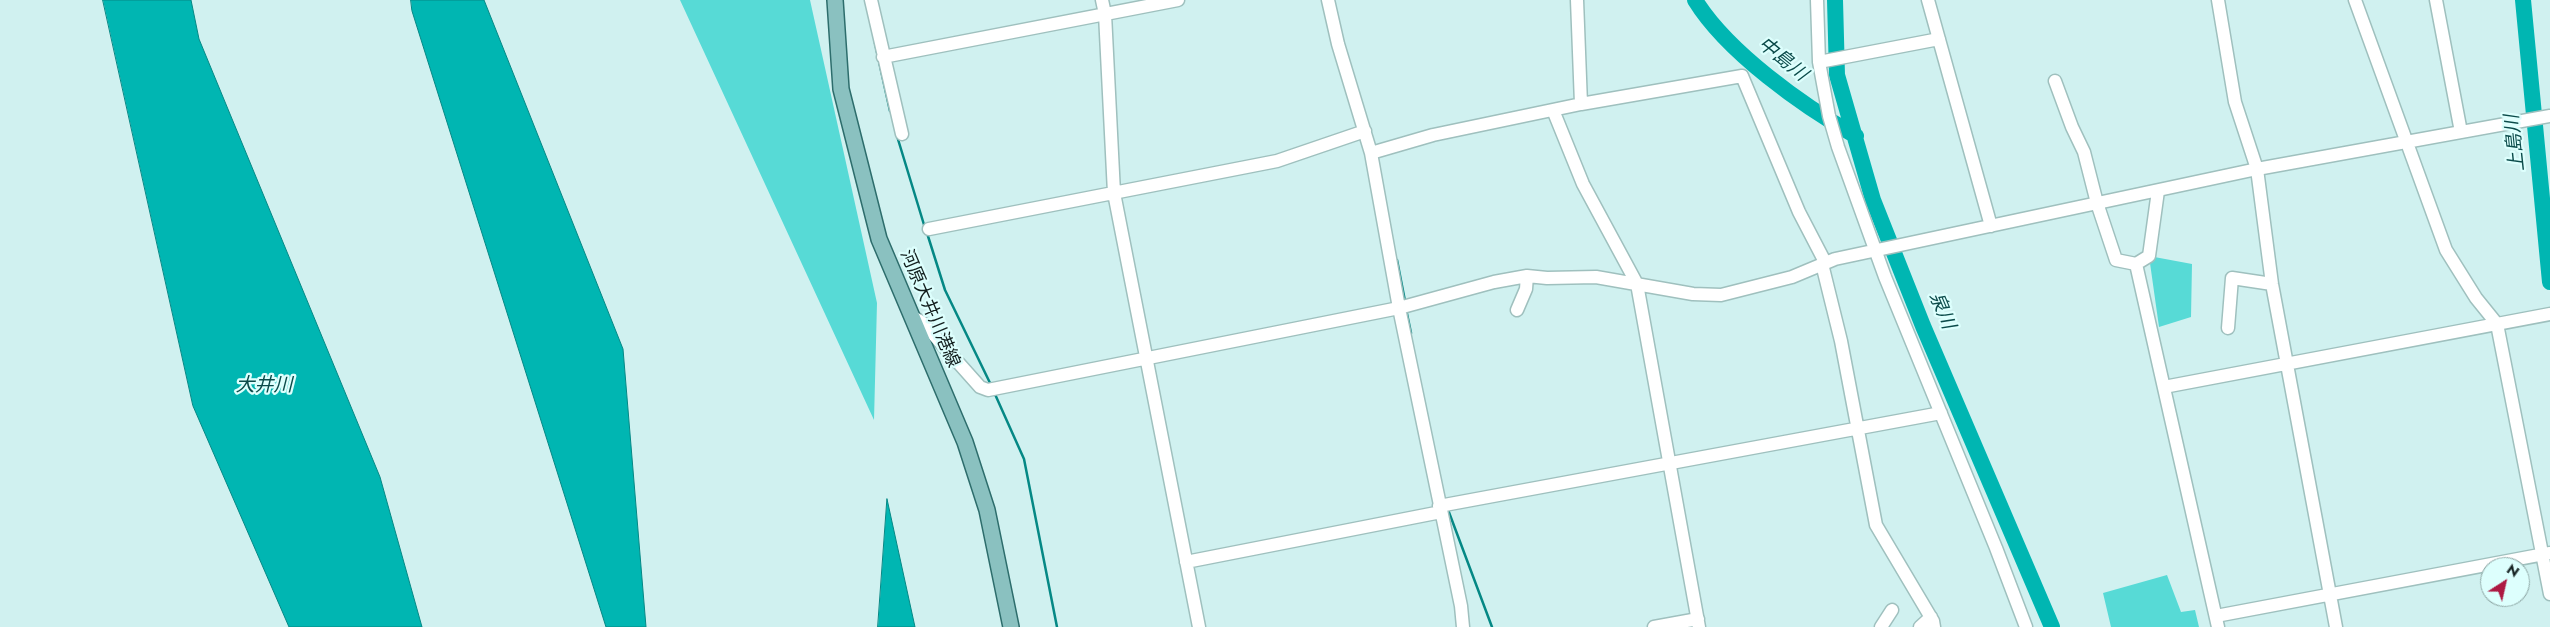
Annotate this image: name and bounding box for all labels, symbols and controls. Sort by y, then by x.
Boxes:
water label: 中島川 [1753,33,1811,87]
water label: 上島川 [2502,113,2530,173]
street label: 河原大井川港線 [894,247,964,371]
water label: 泉川 [1923,289,1959,333]
water label: 大井川 [236,375,292,397]
north arrow [2480,557,2530,607]
text: N [2503,559,2523,582]

